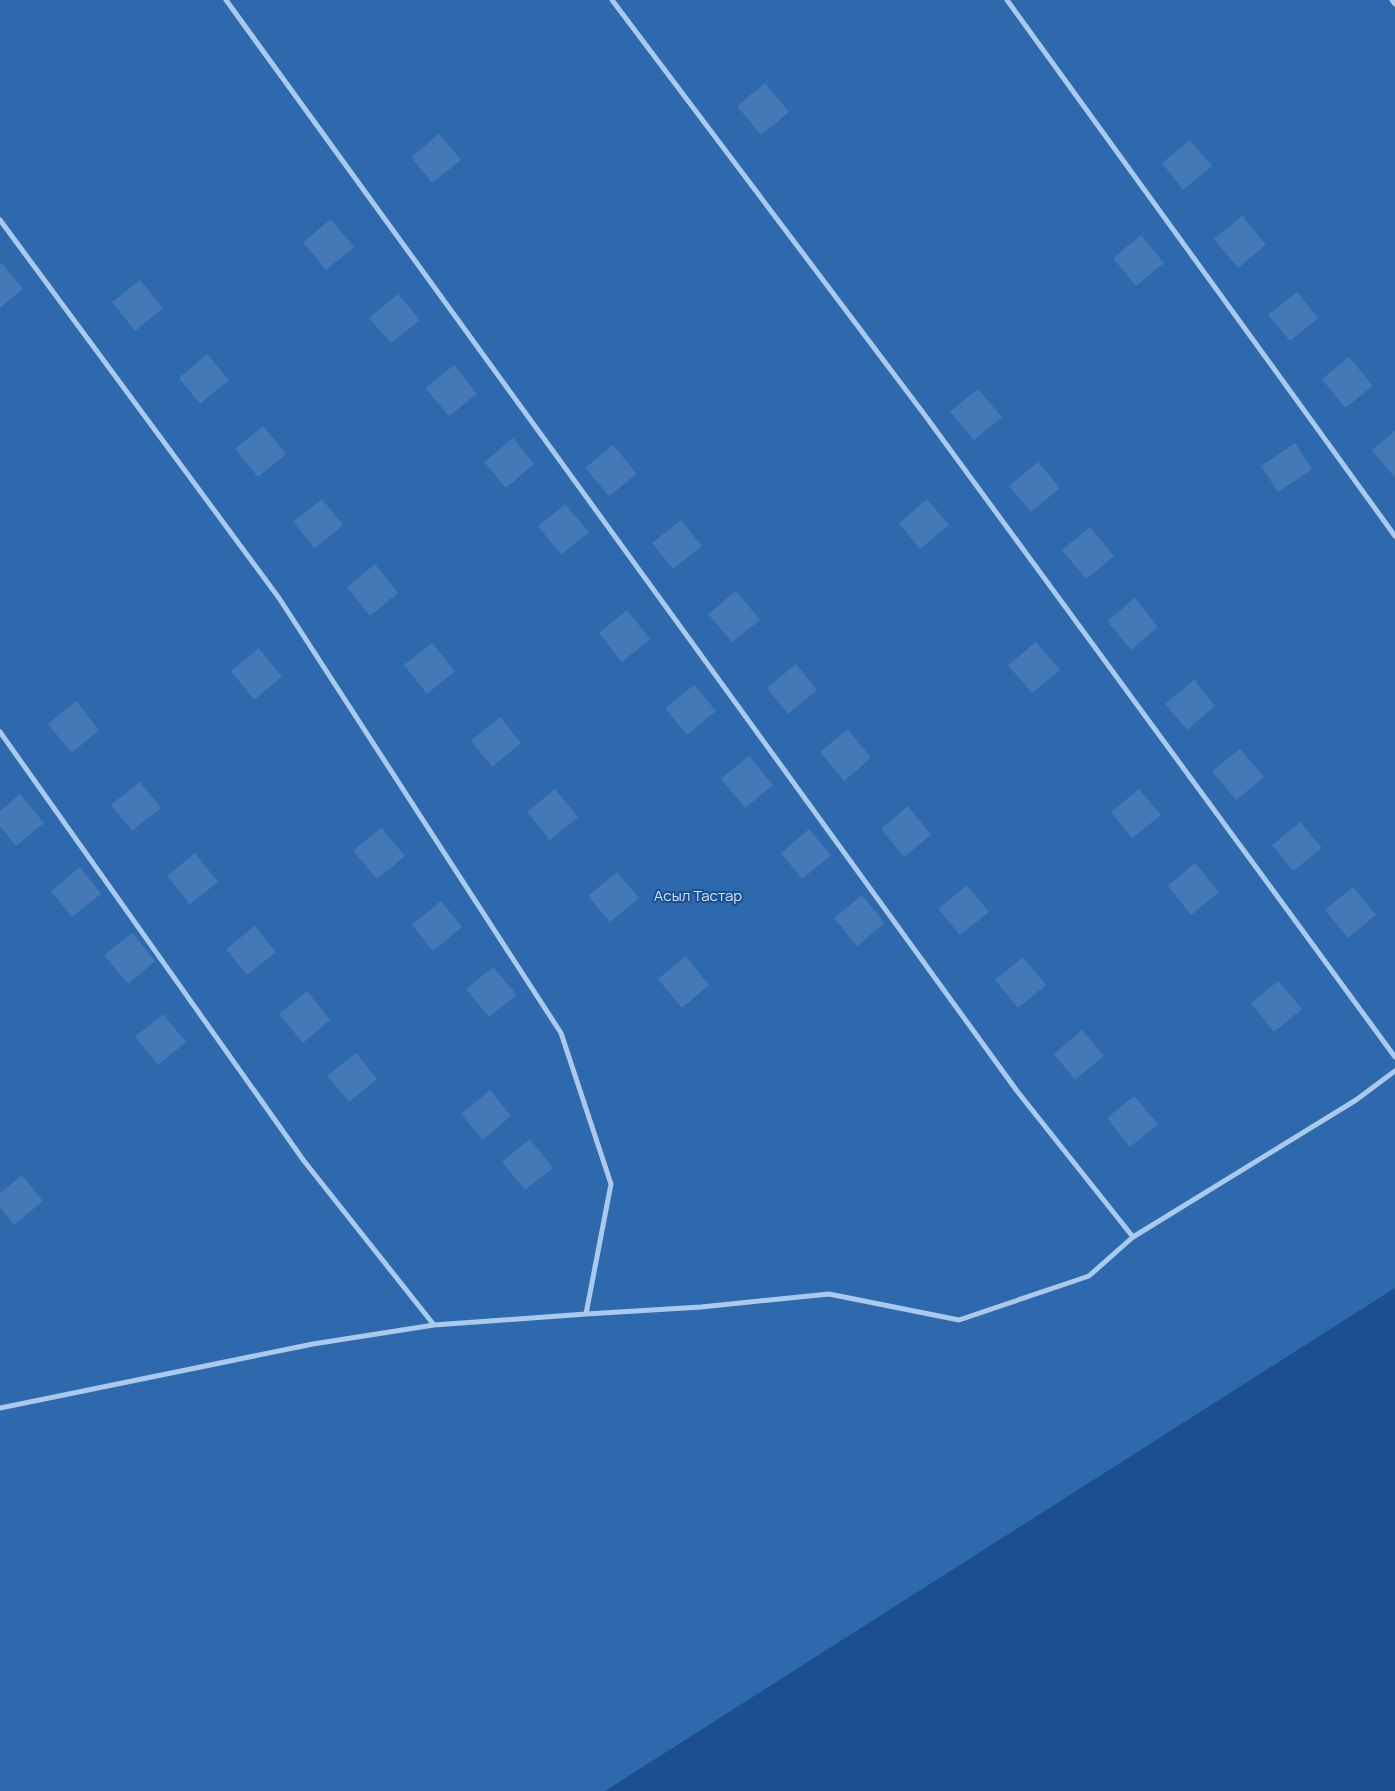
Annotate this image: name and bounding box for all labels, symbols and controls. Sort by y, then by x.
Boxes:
park label: Асыл Тастар [654,885,742,906]

